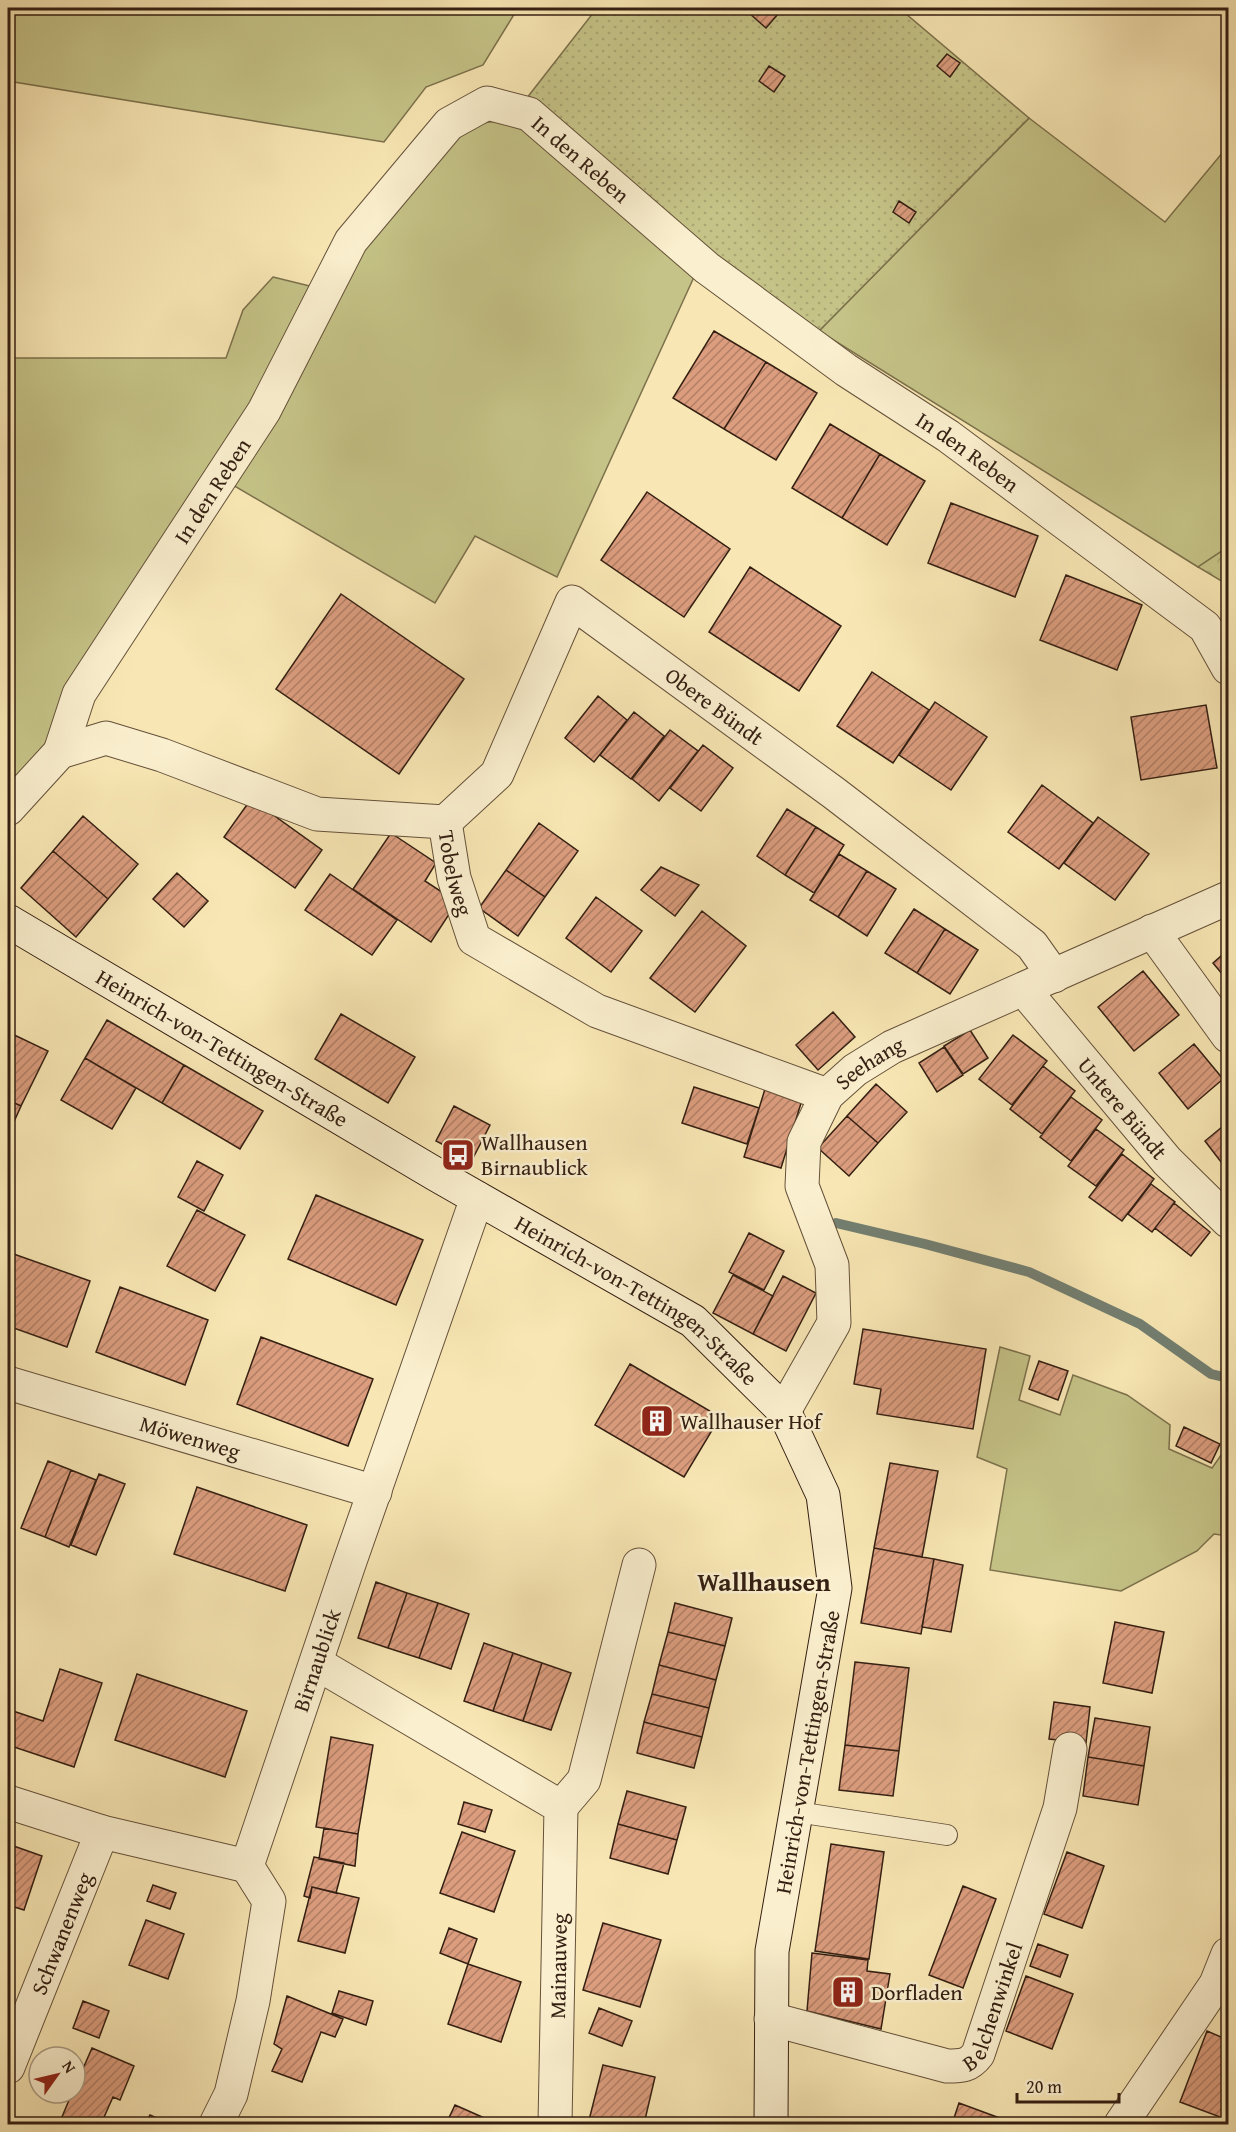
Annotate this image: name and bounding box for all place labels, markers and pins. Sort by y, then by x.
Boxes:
place label: Wallhausen Birnaublick [481,1126,589,1183]
bus stop icon: Wallhausen Birnaublick [440,1137,476,1173]
building icon: Wallhauser Hof [639,1403,675,1439]
place label: Wallhauser Hof [680,1405,824,1437]
building icon: Dorfladen [830,1974,866,2010]
place label: Dorfladen [871,1976,963,2008]

